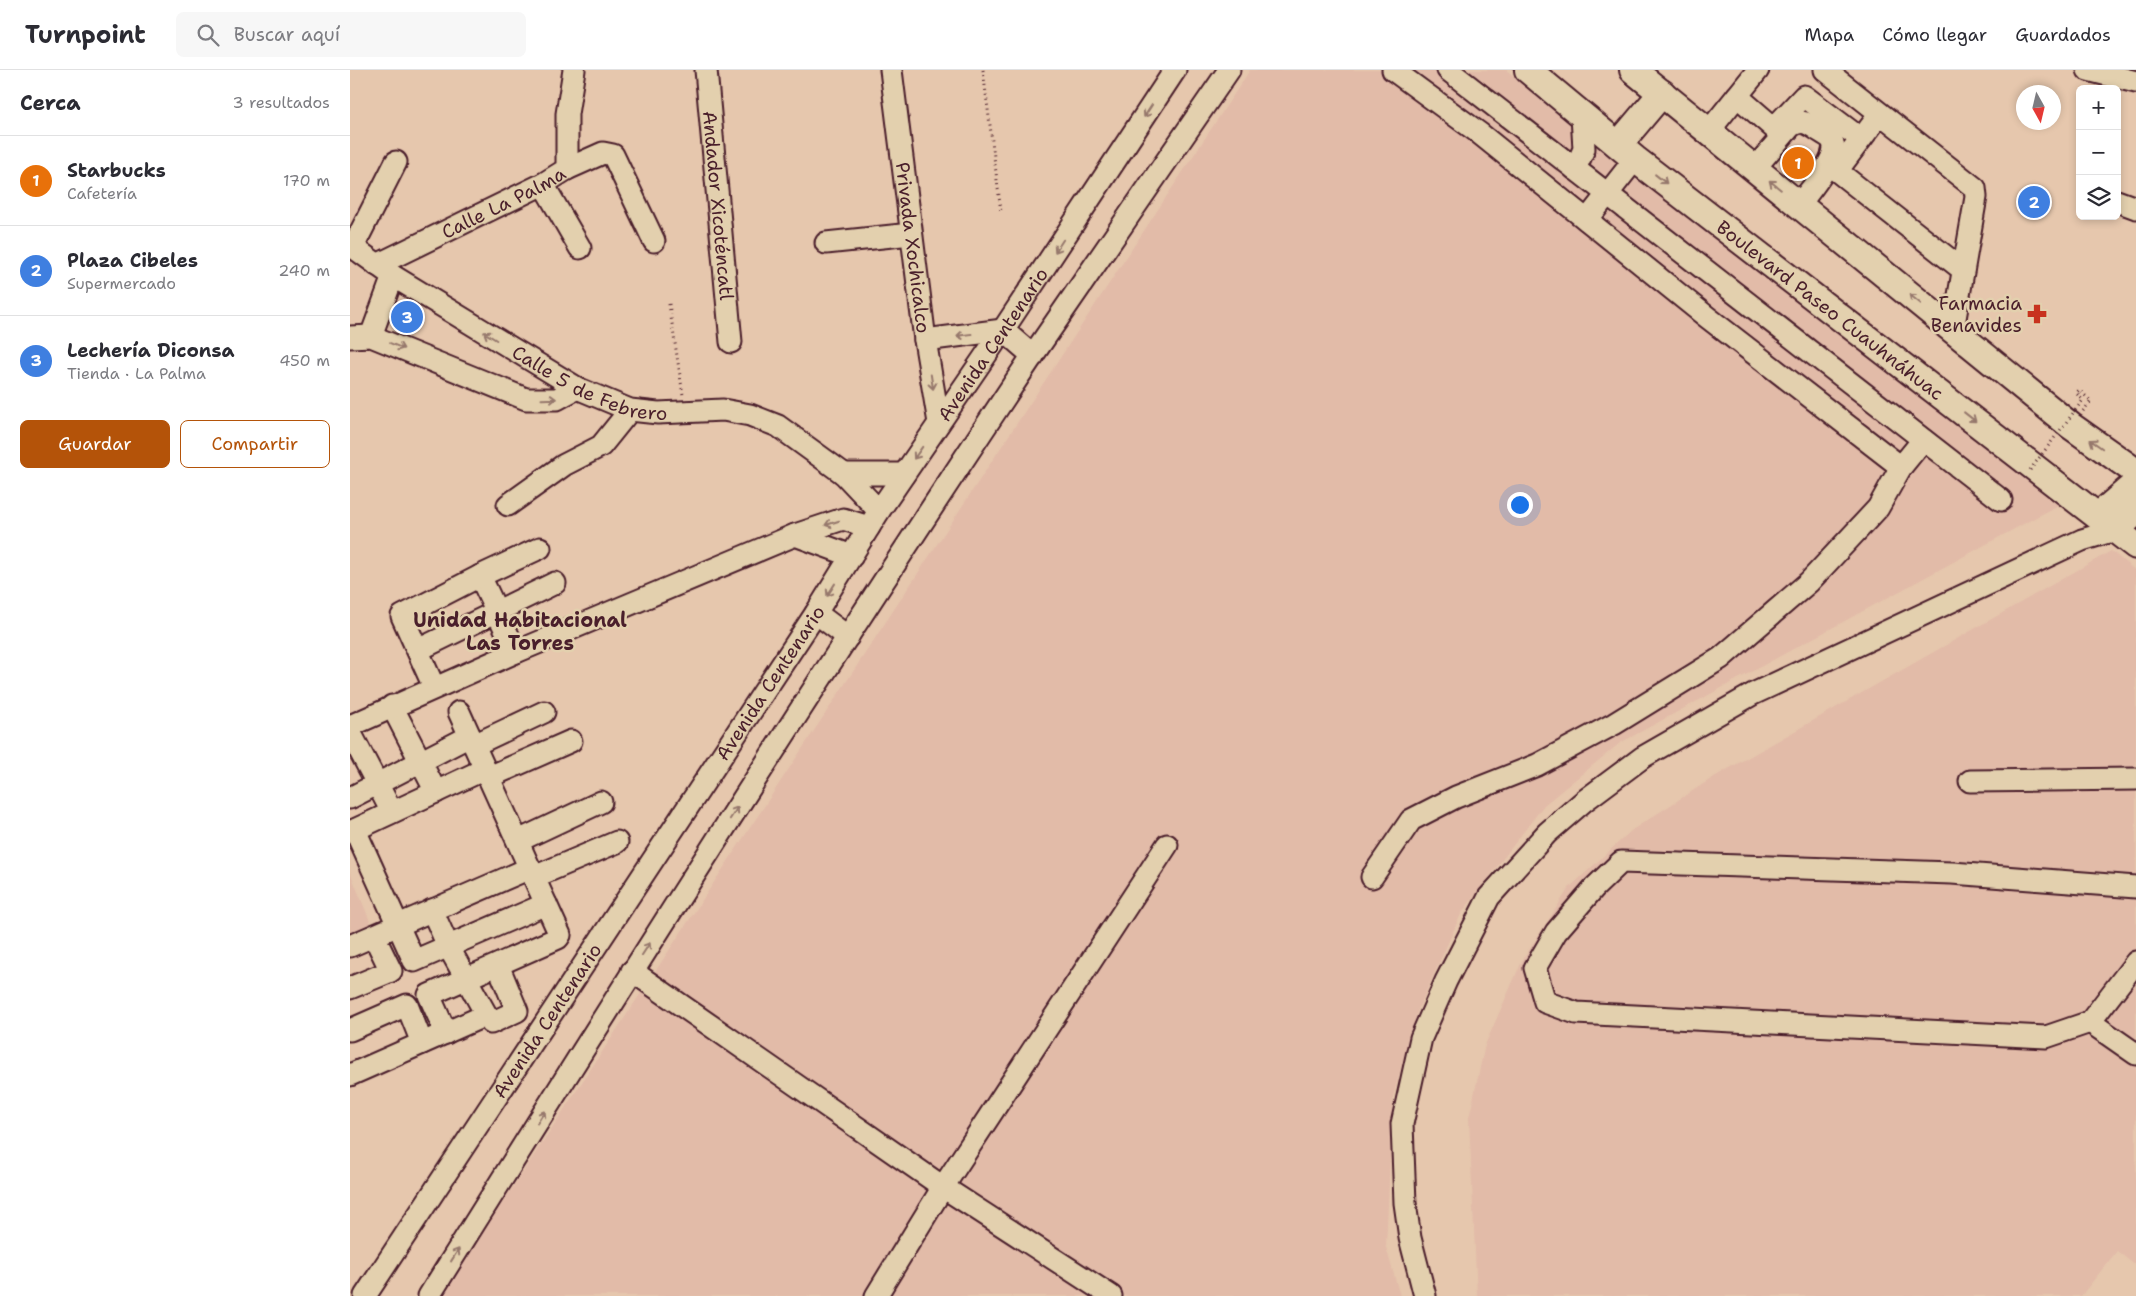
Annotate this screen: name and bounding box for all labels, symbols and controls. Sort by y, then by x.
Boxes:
search box [176,12,526,57]
text: Turnpoint [25,19,146,51]
icon: search [194,21,222,49]
text: Buscar aquí [234,22,340,47]
text: Mapa [1804,23,1854,47]
text: Cómo llegar [1882,23,1987,47]
text: Guardados [2015,23,2111,47]
north arrow [2016,85,2061,130]
map controls [2076,85,2121,220]
button: + [2076,85,2121,130]
text: Cerca [20,89,81,117]
text: 3 resultados [232,92,330,113]
one-way arrow [1143,103,1153,117]
street label: Andador Xicoténcatl [697,110,740,302]
button: − [2076,130,2121,175]
pin: 1 [1782,144,1814,182]
text: Starbucks [67,158,166,183]
street label: Calle La Palma [437,160,570,244]
street label: Privada Xochicalco [890,160,937,335]
text: 1 [32,170,40,191]
text: 170 m [283,170,330,191]
one-way arrow [1654,173,1667,184]
button: layers [2076,175,2121,220]
one-way arrow [1769,180,1782,191]
text: Cafetería [67,183,137,204]
pin: 2 [2018,183,2050,221]
street label: Boulevard Paseo Cuauhnáhuac [1712,214,1949,405]
one-way arrow [1053,239,1063,253]
text: Plaza Cibeles [67,248,198,273]
text: 2 [30,260,42,281]
text: 240 m [278,260,330,281]
street label: Avenida Centenario [932,263,1053,426]
text: Supermercado [67,273,176,294]
place label: Farmacia Benavides [1931,291,2022,338]
one-way arrow [1908,293,1921,304]
pin: 3 [391,298,423,336]
pharmacy icon: Farmacia Benavides [2026,303,2048,325]
one-way arrow [957,330,973,340]
one-way arrow [483,331,497,341]
text: Lechería Diconsa [67,338,234,363]
street label: Calle 5 de Febrero [508,339,668,426]
one-way arrow [389,342,404,352]
text: 3 [30,350,42,371]
text: 450 m [279,350,330,371]
text: Tienda · La Palma [67,363,206,384]
one-way arrow [927,373,937,389]
one-way arrow [540,394,556,403]
one-way arrow [1963,411,1976,422]
button: Guardar [20,420,170,468]
button: Compartir [180,420,330,468]
one-way arrow [2089,439,2103,449]
one-way arrow [913,446,923,460]
your location [1507,492,1533,518]
one-way arrow [824,519,840,528]
one-way arrow [825,583,836,597]
street label: Avenida Centenario [710,601,830,765]
district label: Unidad Habitacional Las Torres [413,607,627,656]
one-way arrow [729,806,739,820]
street label: Avenida Centenario [487,938,607,1103]
one-way arrow [641,943,651,957]
one-way arrow [536,1110,546,1124]
one-way arrow [450,1248,460,1262]

